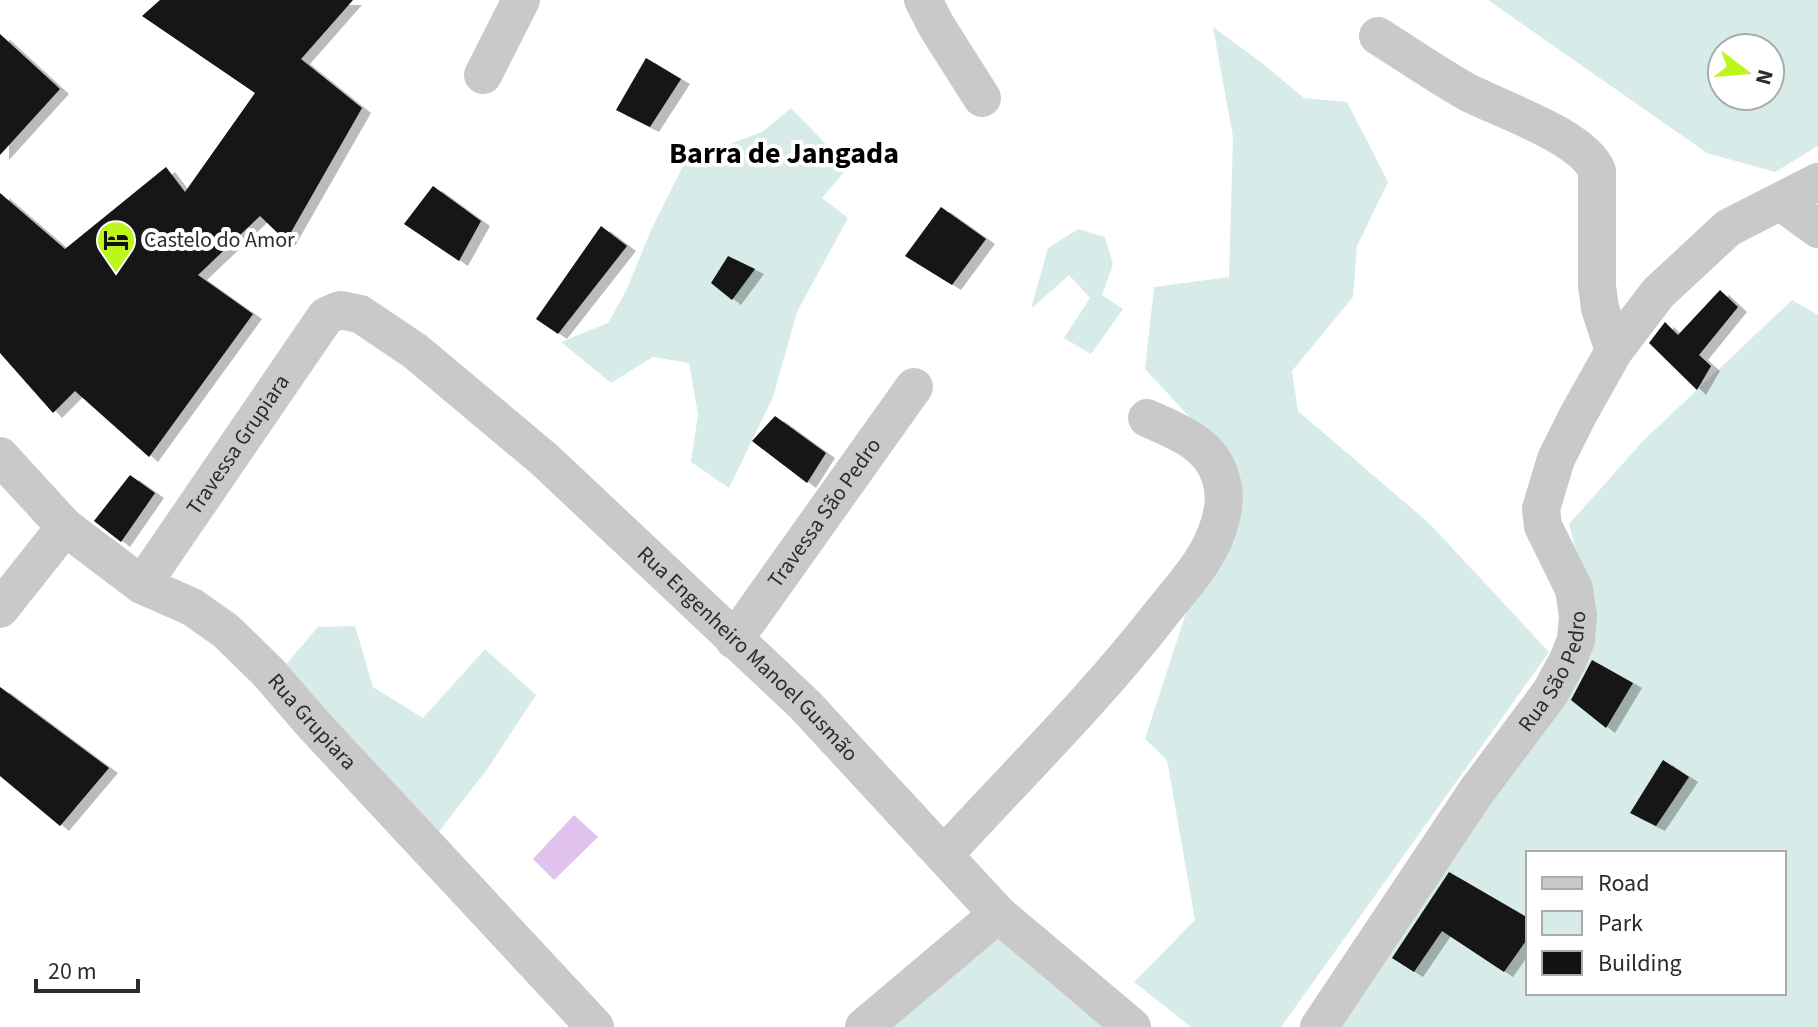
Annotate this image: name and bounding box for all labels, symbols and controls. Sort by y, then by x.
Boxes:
north arrow [1706,32,1786,112]
text: N [1747,66,1782,89]
district label: Barra de Jangada [669,132,899,175]
hotel icon: Castelo do Amor [95,219,137,274]
place label: Castelo do Amor [144,224,295,256]
street label: Travessa Grupiara [178,368,298,521]
street label: Travessa São Pedro [760,431,889,595]
street label: Rua Engenheiro Manoel Gusmão [630,539,866,769]
street label: Rua São Pedro [1510,609,1594,739]
street label: Rua Grupiara [260,666,364,777]
legend [1526,851,1786,995]
text: Road [1598,866,1650,901]
text: Park [1598,906,1643,941]
scale bar [36,943,138,993]
text: Building [1598,946,1682,981]
text: 20 m [48,954,97,989]

